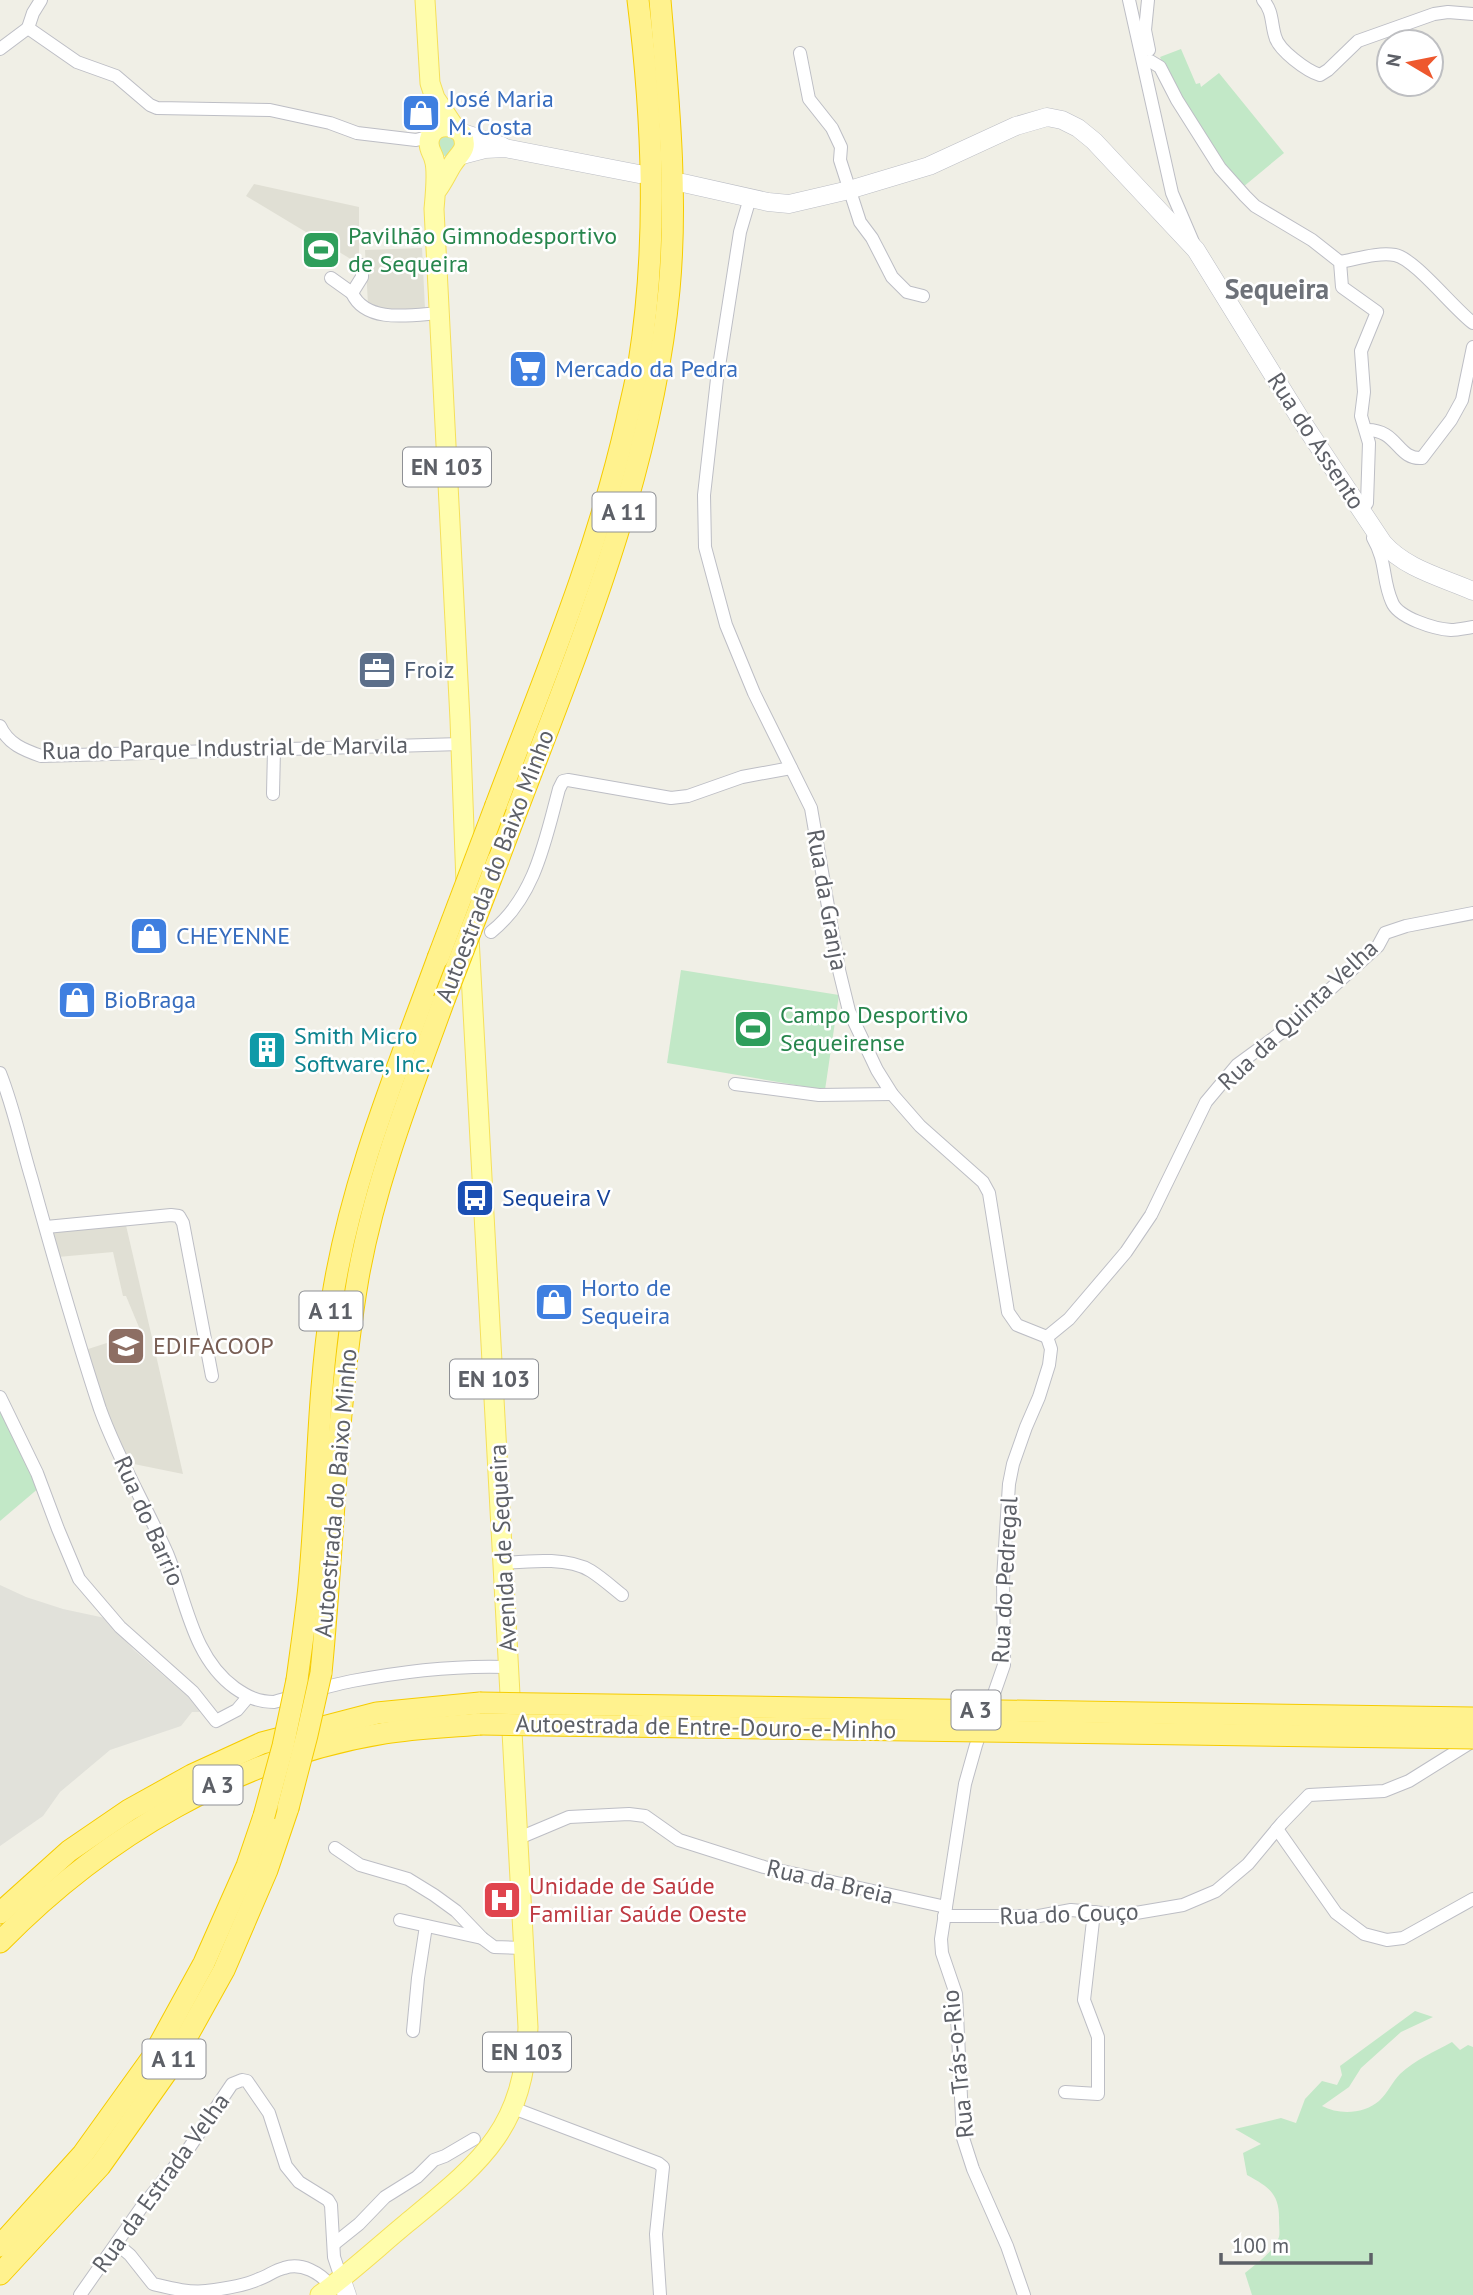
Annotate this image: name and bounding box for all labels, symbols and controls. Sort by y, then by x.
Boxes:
north arrow [1375,28,1445,98]
text: N [1380,52,1406,68]
place label: José Maria M. Costa [447,83,554,142]
shop icon: José Maria M. Costa [400,92,442,134]
place label: Pavilhão Gimnodesportivo de Sequeira [348,220,617,279]
sports icon: Pavilhão Gimnodesportivo de Sequeira [300,229,342,271]
district label: Sequeira [1225,270,1329,307]
supermarket icon: Mercado da Pedra [507,348,549,390]
place label: Mercado da Pedra [555,353,738,384]
street label: Rua do Assento [1261,366,1372,515]
road number: EN 103 [403,447,491,486]
road number: A 11 [592,492,656,532]
office icon: Froiz [356,649,398,691]
place label: Froiz [404,654,455,685]
street label: Autoestrada do Baixo Minho [428,725,561,1007]
street label: Rua do Parque Industrial de Marvila [42,729,408,766]
street label: Rua da Granja [800,827,855,973]
shop icon: CHEYENNE [128,915,170,957]
place label: CHEYENNE [176,920,290,951]
street label: Rua da Quinta Velha [1211,932,1384,1097]
shop icon: BioBraga [56,979,98,1021]
place label: BioBraga [104,984,196,1015]
place label: Campo Desportivo Sequeirense [780,999,968,1058]
sports icon: Campo Desportivo Sequeirense [732,1008,774,1050]
place label: Smith Micro Software, Inc. [294,1020,431,1079]
building icon: Smith Micro Software, Inc. [246,1029,288,1071]
bus stop icon: Sequeira V [454,1177,496,1219]
place label: Sequeira V [502,1182,611,1213]
place label: Horto de Sequeira [581,1272,671,1331]
shop icon: Horto de Sequeira [533,1281,575,1323]
road number: A 11 [300,1292,362,1330]
school or university icon: EDIFACOOP [105,1325,147,1367]
place label: EDIFACOOP [153,1330,274,1361]
street label: Autoestrada do Baixo Minho [307,1347,364,1639]
road number: EN 103 [450,1360,538,1398]
street label: Avenida de Sequeira [482,1443,523,1653]
street label: Rua do Barrio [107,1451,192,1591]
street label: Rua do Pedregal [985,1496,1024,1664]
road number: A 3 [951,1690,1000,1730]
street label: Autoestrada de Entre-Douro-e-Minho [515,1708,897,1745]
road number: A 3 [194,1766,242,1804]
street label: Rua da Breia [764,1852,897,1911]
place label: Unidade de Saúde Familiar Saúde Oeste [529,1870,747,1929]
hospital icon: Unidade de Saúde Familiar Saúde Oeste [481,1879,523,1921]
street label: Rua do Couço [999,1896,1139,1931]
street label: Rua Trás-o-Rio [934,1988,981,2140]
road number: EN 103 [483,2033,571,2072]
road number: A 11 [142,2040,206,2078]
street label: Rua da Estrada Velha [85,2087,236,2279]
scale bar [1221,2222,1372,2266]
text: 100 m [1232,2232,1289,2259]

